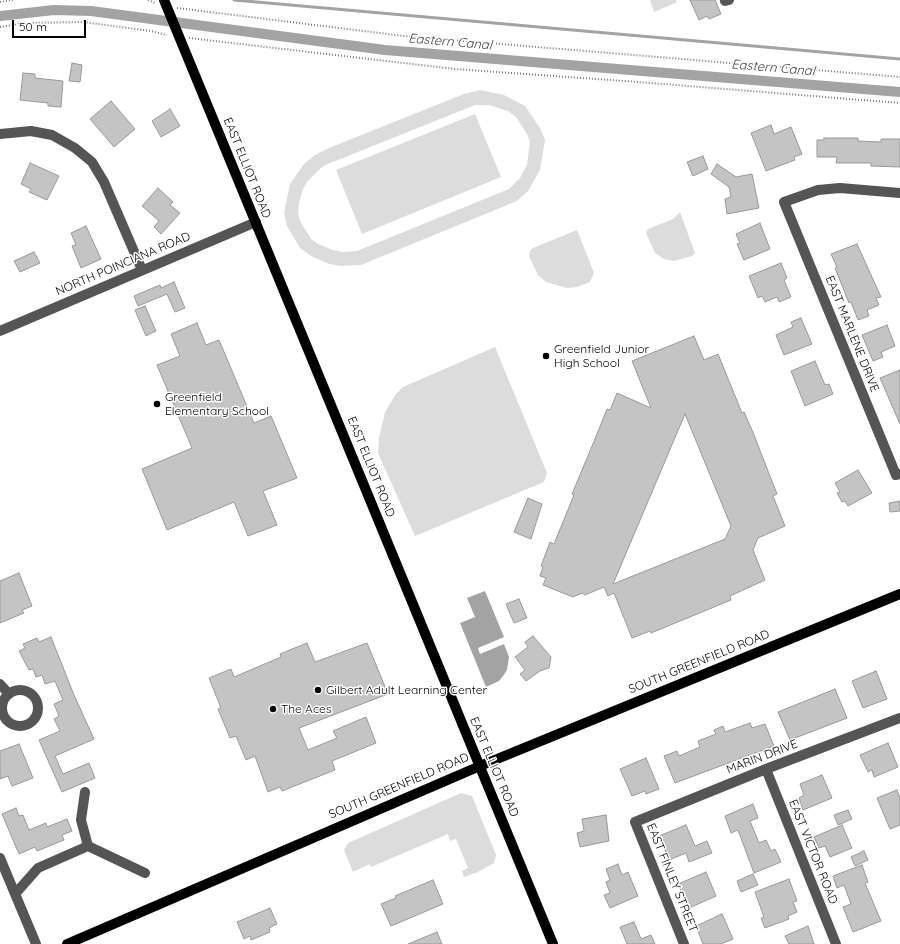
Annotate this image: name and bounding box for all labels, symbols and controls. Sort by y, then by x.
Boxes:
scale bar [14,12,88,38]
text: 50 m [19,19,47,34]
water label: Eastern Canal [408,31,492,53]
water label: Eastern Canal [731,57,815,79]
street label: EAST ELLIOT ROAD [220,116,274,220]
street label: NORTH POINCIANA ROAD [54,229,192,299]
street label: EAST MARLENE DRIVE [822,274,882,394]
place label: Greenfield Junior High School [554,342,649,370]
marker: Greenfield Junior High School [541,351,551,361]
place label: Greenfield Elementary School [165,390,269,418]
marker: Greenfield Elementary School [152,399,162,409]
street label: EAST ELLIOT ROAD [344,415,398,519]
street label: SOUTH GREENFIELD ROAD [626,627,772,697]
place label: Gilbert Adult Learning Center [326,683,487,697]
marker: Gilbert Adult Learning Center [313,685,323,695]
place label: The Aces [281,702,332,716]
marker: The Aces [268,704,278,714]
street label: EAST ELLIOT ROAD [466,715,522,819]
street label: MARIN DRIVE [724,737,800,777]
street label: SOUTH GREENFIELD ROAD [327,750,471,822]
street label: EAST VICTOR ROAD [785,798,841,906]
street label: EAST FINLEY STREET [644,821,700,935]

